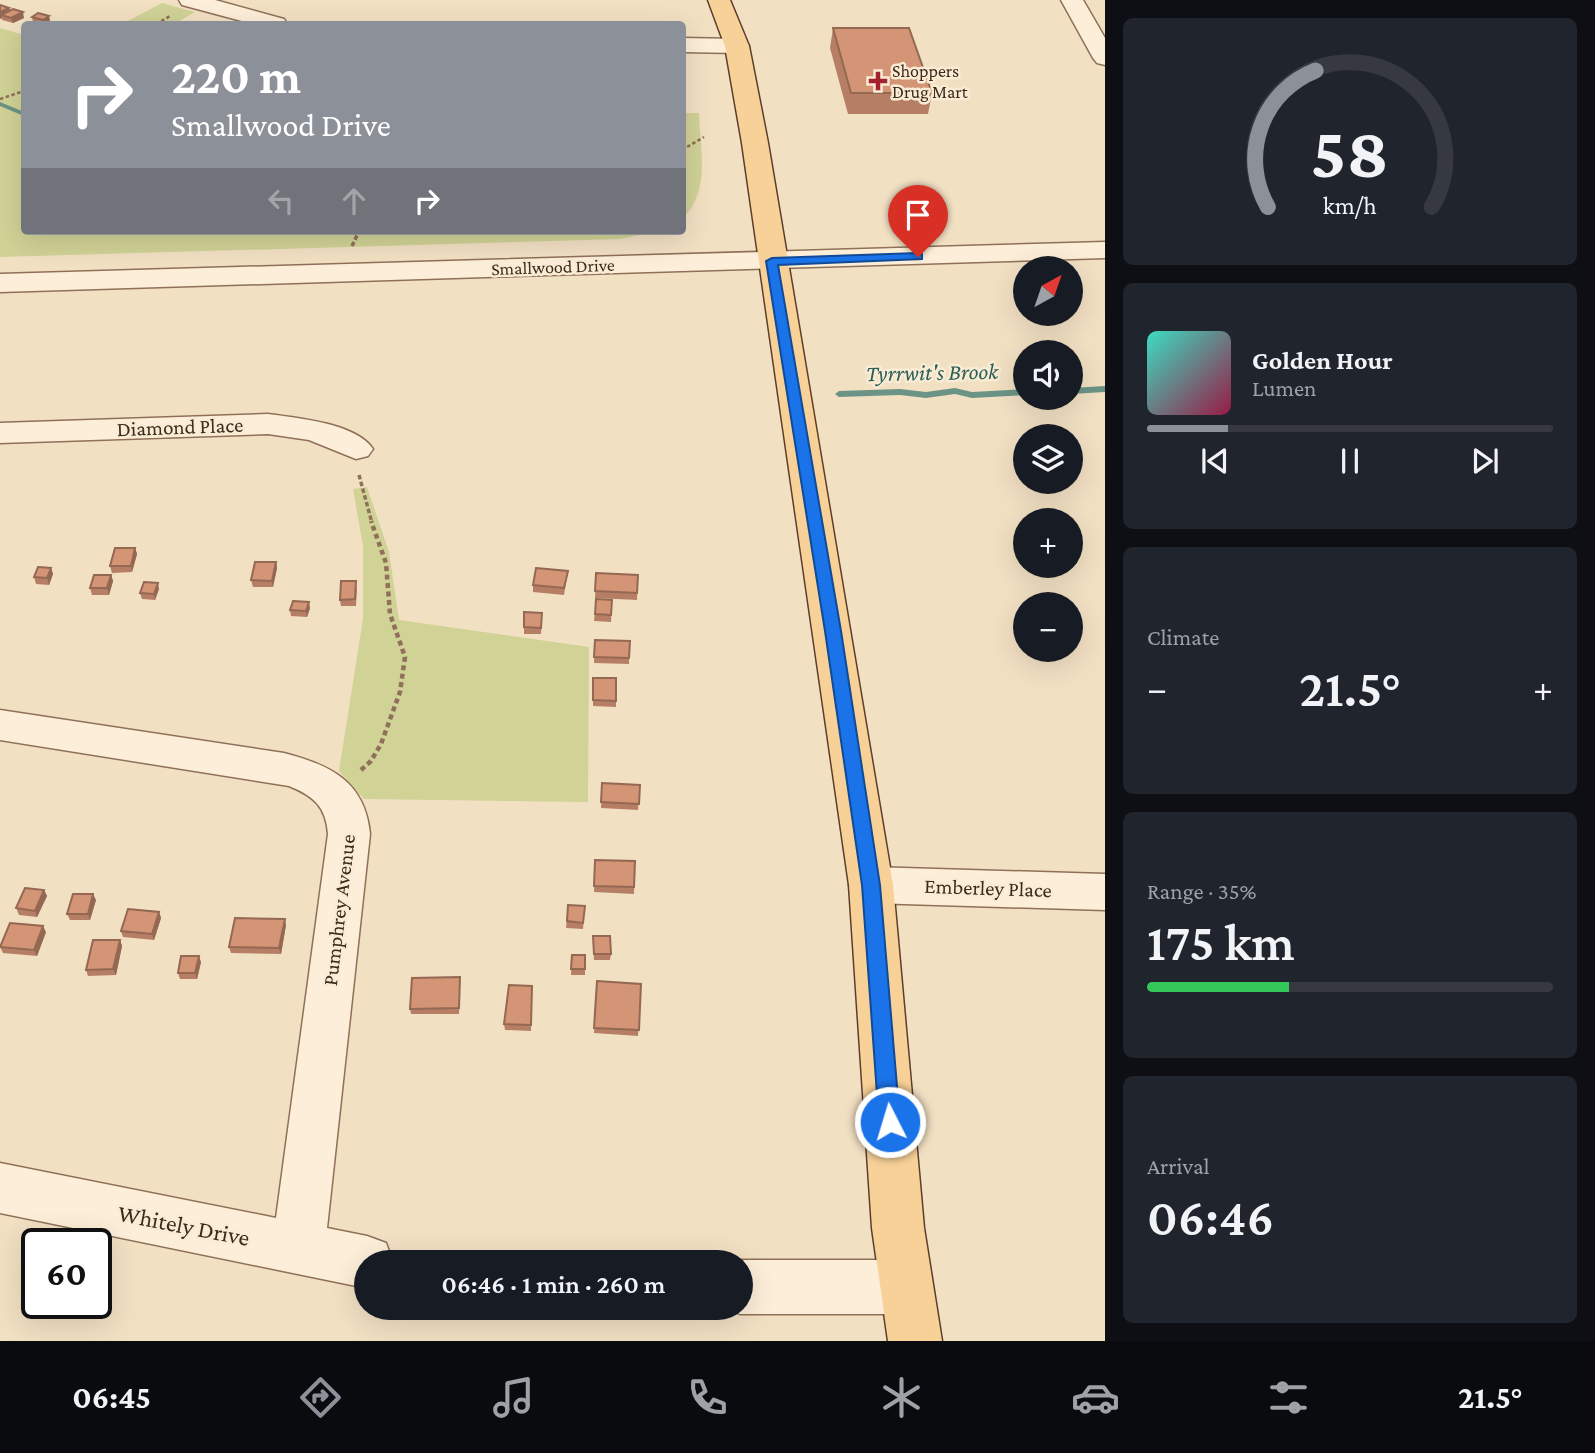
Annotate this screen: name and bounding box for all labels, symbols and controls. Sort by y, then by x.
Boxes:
icon: right [56,49,147,140]
text: 220 m [171,49,301,104]
place label: Shoppers Drug Mart [892,61,969,102]
marker: Shoppers Drug Mart [870,73,886,89]
text: Smallwood Drive [171,107,391,143]
text: 58 [1311,113,1389,194]
icon: left [262,182,300,220]
icon: ahead [335,182,373,220]
icon: right [408,182,446,220]
pin [888,185,948,257]
text: km/h [1323,192,1377,219]
icon: arrive [899,196,937,234]
street label: Smallwood Drive [491,255,615,279]
north arrow [1013,256,1083,326]
map controls [1013,256,1083,662]
button: sound [1013,340,1083,410]
text: Golden Hour [1252,346,1393,375]
water label: Tyrrwit's Brook [866,358,999,386]
text: Lumen [1252,375,1316,401]
street label: Diamond Place [116,413,244,441]
button: layers [1013,424,1083,494]
icon: previous [1196,442,1234,480]
icon: pause [1331,442,1369,480]
icon: next [1466,442,1504,480]
button: + [1013,508,1083,578]
button: − [1013,592,1083,662]
text: Climate [1147,624,1219,650]
text: 21.5° [1299,659,1401,717]
text: − [1147,667,1167,709]
text: + [1533,667,1553,709]
street label: Pumphrey Avenue [318,833,360,987]
street label: Emberley Place [924,874,1052,902]
text: Range · 35% [1147,878,1256,904]
text: 175 km [1147,913,1295,971]
position arrow [853,1085,927,1159]
text: Arrival [1147,1153,1210,1179]
text: 06:46 [1147,1188,1274,1246]
street label: Whitely Drive [116,1199,252,1251]
speed limit sign: 60 [21,1228,112,1319]
text: 06:46 · 1 min · 260 m [442,1270,665,1299]
icon: directions [296,1373,345,1422]
icon: music [489,1373,538,1422]
icon: phone [683,1373,732,1422]
icon: climate [877,1373,926,1422]
icon: car [1071,1373,1120,1422]
icon: filters [1264,1373,1313,1422]
text: 06:45 [72,1379,151,1415]
text: 21.5° [1458,1379,1523,1415]

